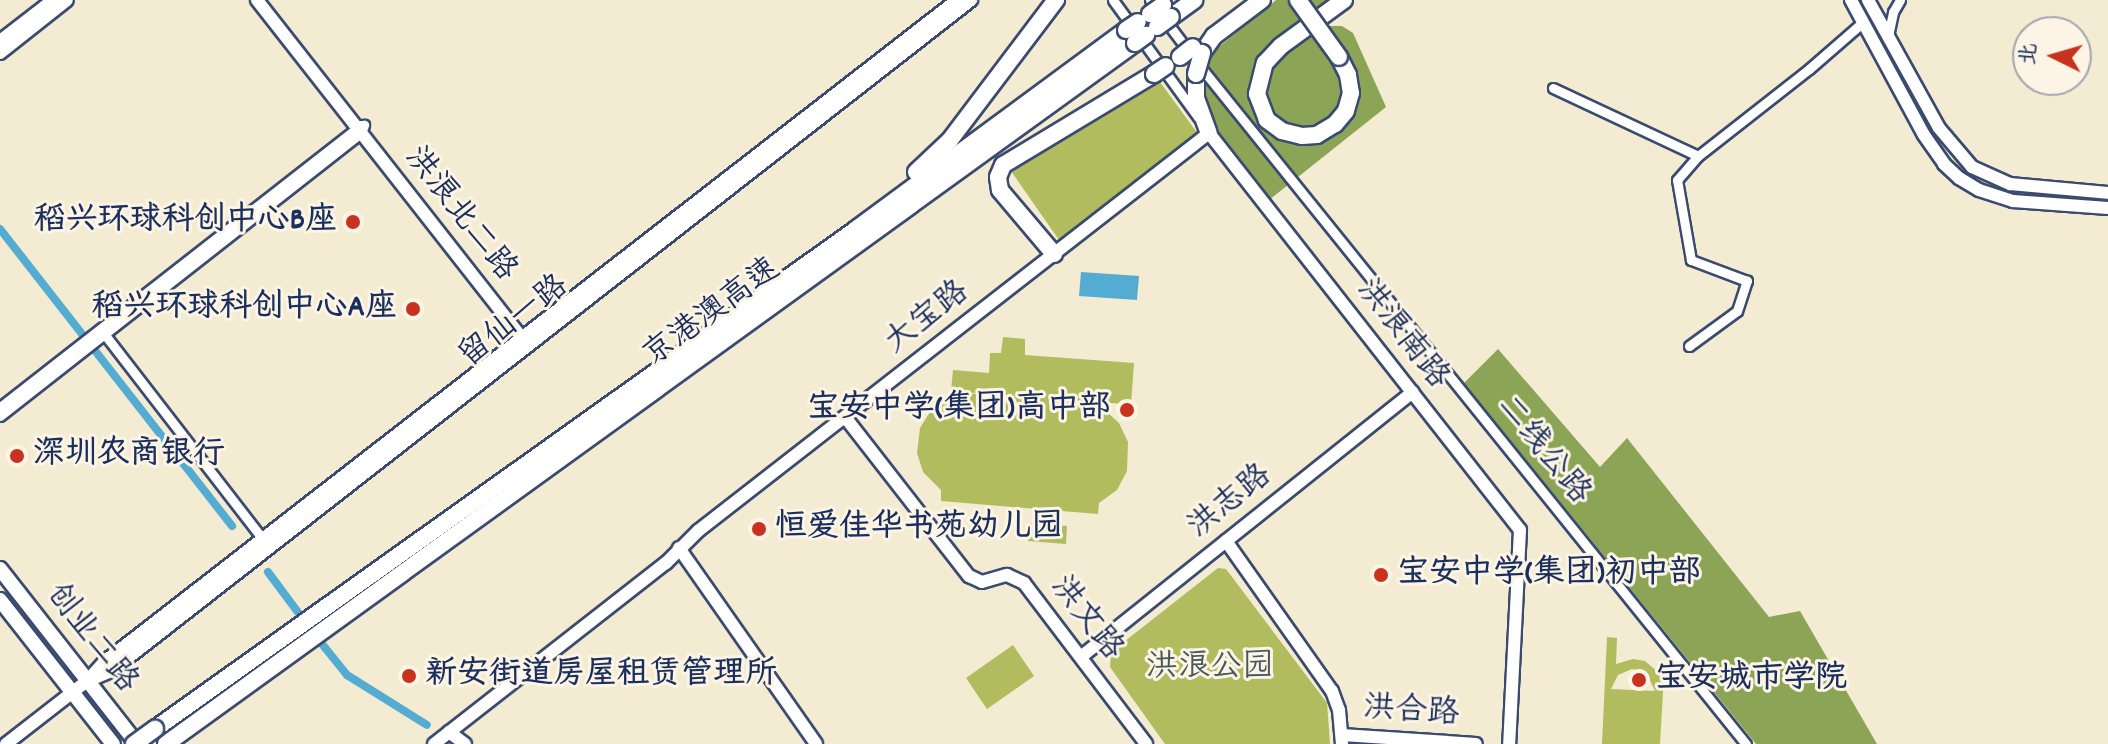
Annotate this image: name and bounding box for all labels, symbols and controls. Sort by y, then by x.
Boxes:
north arrow [2012,16,2092,96]
text: 北 [2013,42,2046,66]
street label: 洪浪北二路 [395,140,523,290]
place label: 稻兴环球科创中心B座 [34,203,337,241]
marker: 稻兴环球科创中心B座 [344,213,362,231]
street label: 京港澳高速 [637,251,789,377]
street label: 留仙一路 [453,268,577,378]
street label: 洪浪南路 [1346,273,1456,397]
street label: 大宝路 [878,274,978,364]
place label: 稻兴环球科创中心A座 [92,290,397,328]
marker: 稻兴环球科创中心A座 [404,300,422,318]
street label: 二线公路 [1487,389,1597,513]
place label: 宝安中学(集团)高中部 [807,391,1111,429]
marker: 宝安中学(集团)高中部 [1118,401,1136,419]
place label: 深圳农商银行 [33,437,225,475]
marker: 深圳农商银行 [8,447,26,465]
street label: 洪志路 [1182,458,1280,548]
place label: 恒爱佳华书苑幼儿园 [775,510,1063,548]
marker: 恒爱佳华书苑幼儿园 [750,520,768,538]
place label: 宝安中学(集团)初中部 [1397,556,1701,594]
marker: 宝安中学(集团)初中部 [1372,566,1390,584]
street label: 洪文路 [1040,569,1130,669]
street label: 创业二路 [35,577,145,701]
park label: 洪浪公园 [1146,650,1274,688]
place label: 新安街道房屋租赁管理所 [425,657,777,695]
place label: 宝安城市学院 [1655,661,1847,699]
marker: 新安街道房屋租赁管理所 [400,667,418,685]
marker: 宝安城市学院 [1630,671,1648,689]
street label: 洪合路 [1362,690,1460,736]

